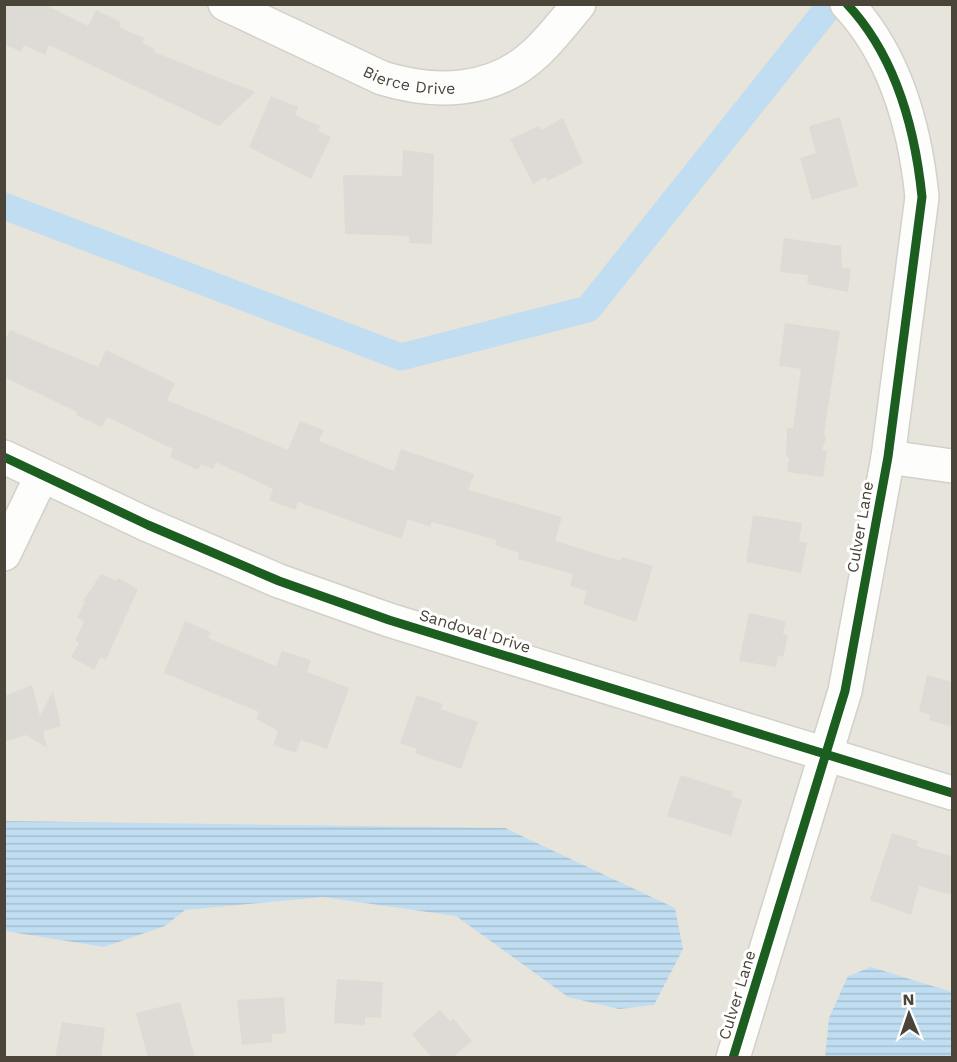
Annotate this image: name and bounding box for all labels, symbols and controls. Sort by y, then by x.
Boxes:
street label: Bierce Drive [360,61,456,97]
street label: Culver Lane [843,480,877,574]
street label: Sandoval Drive [417,605,533,657]
street label: Culver Lane [714,948,760,1042]
north arrow [879,984,939,1044]
text: N [902,990,915,1009]

